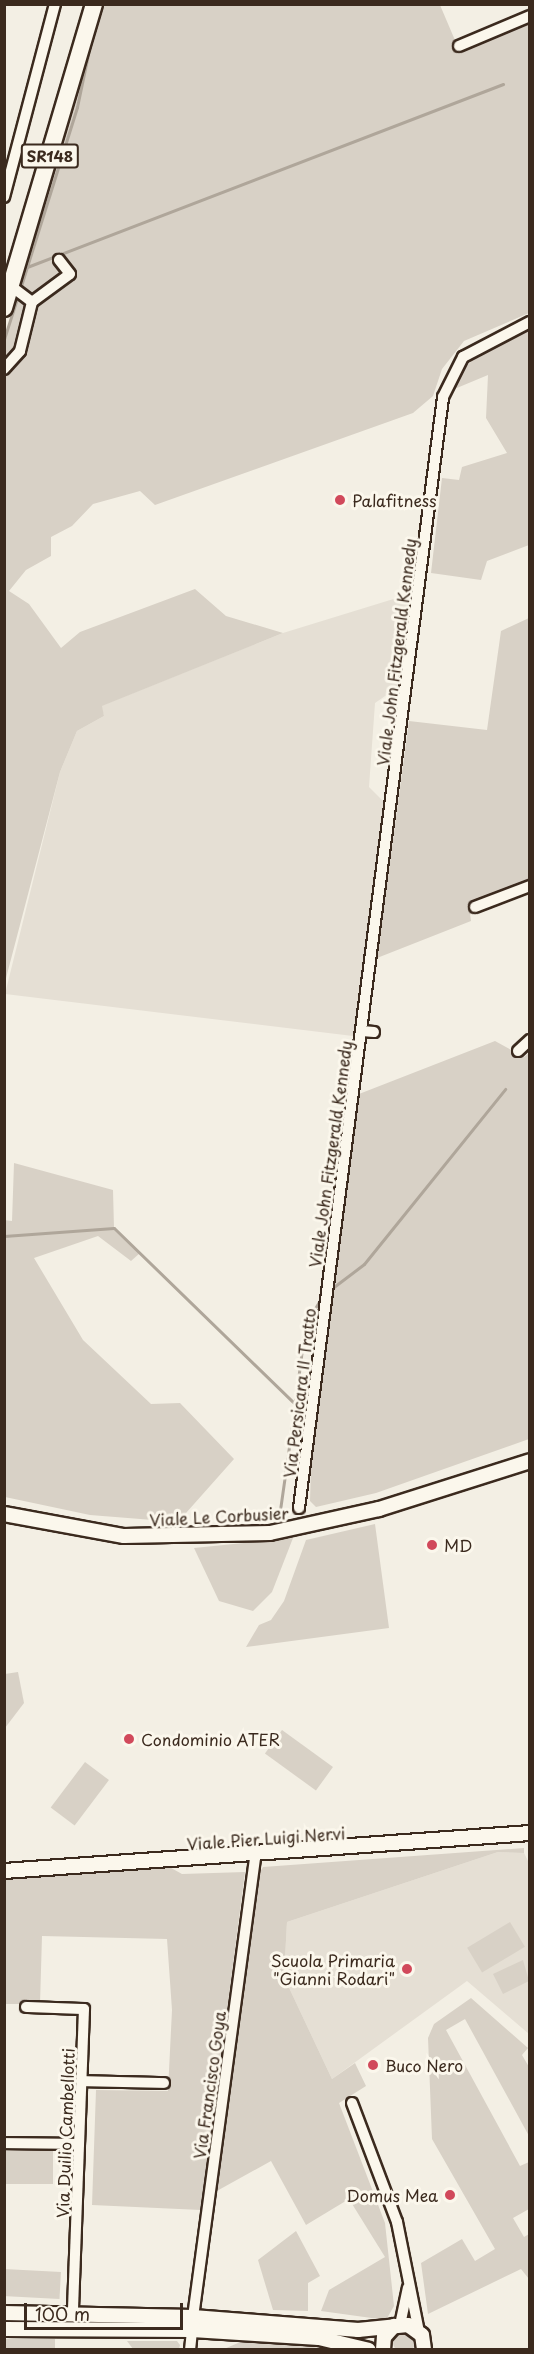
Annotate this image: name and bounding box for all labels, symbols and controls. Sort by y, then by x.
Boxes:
road number: SR148 [20,144,80,168]
place label: Palafitness [352,490,437,510]
marker: Palafitness [333,493,347,507]
street label: Viale John Fitzgerald Kennedy [372,535,420,769]
street label: Viale John Fitzgerald Kennedy [304,1037,356,1271]
street label: Via Persicara II Tratto [279,1307,319,1479]
street label: Viale Le Corbusier [148,1503,290,1529]
place label: MD [444,1535,472,1555]
marker: MD [425,1538,439,1552]
place label: Condominio ATER [141,1729,281,1749]
marker: Condominio ATER [122,1732,136,1746]
street label: Viale Pier Luigi Nervi [185,1823,347,1853]
place label: Scuola Primaria "Gianni Rodari" [271,1950,395,1988]
marker: Scuola Primaria "Gianni Rodari" [400,1962,414,1976]
street label: Via Francisco Goya [189,2009,229,2161]
street label: Via Duilio Cambellotti [52,2048,78,2218]
place label: Buco Nero [385,2055,465,2075]
marker: Buco Nero [366,2058,380,2072]
place label: Domus Mea [346,2185,438,2205]
marker: Domus Mea [443,2188,457,2202]
scale bar [27,2291,186,2329]
text: 100 m [35,2300,90,2327]

